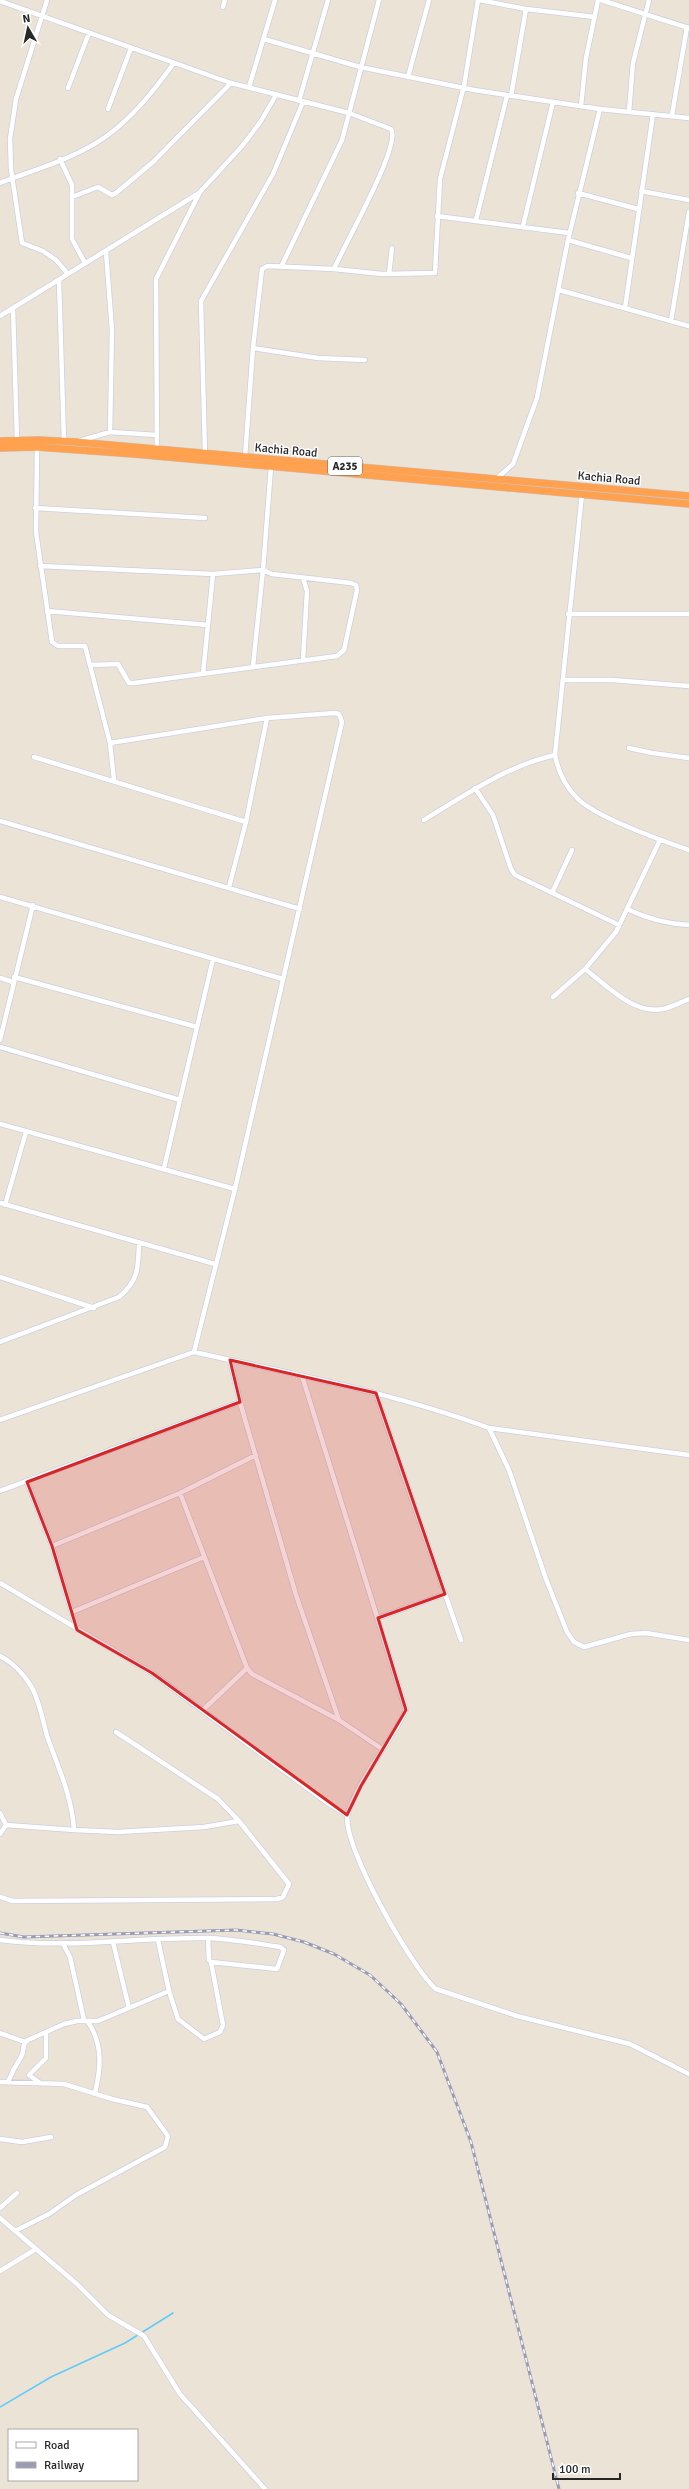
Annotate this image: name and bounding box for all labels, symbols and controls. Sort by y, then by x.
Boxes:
north arrow [8,8,48,48]
text: N [22,12,31,26]
street label: Kachia Road [254,440,318,461]
road number: A235 [328,457,362,475]
street label: Kachia Road [577,468,641,489]
legend [8,2429,138,2481]
text: Road [44,2438,70,2453]
scale bar [553,2455,620,2481]
text: Railway [44,2458,84,2473]
text: 100 m [559,2462,591,2477]

